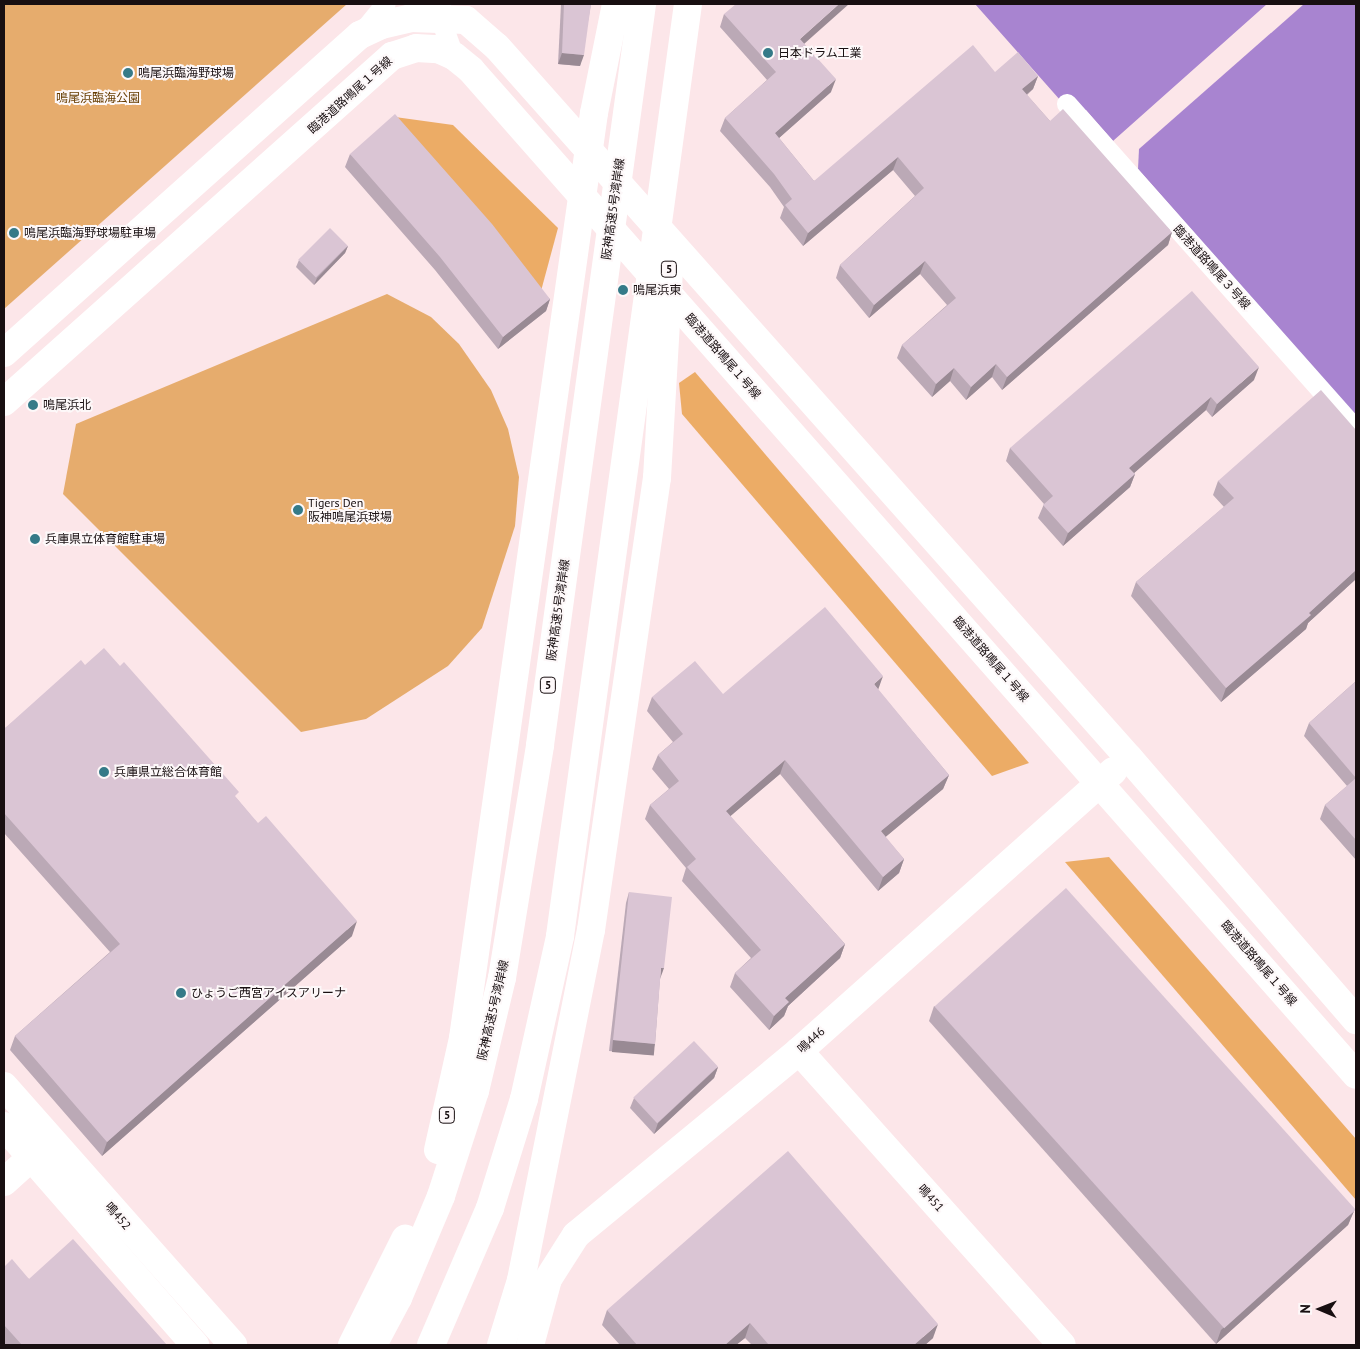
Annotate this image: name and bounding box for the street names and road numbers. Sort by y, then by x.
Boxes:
street label: 臨港道路鳴尾１号線 [305,54,395,136]
street label: 阪神高速5号湾岸線 [599,157,627,261]
street label: 臨港道路鳴尾３号線 [1171,222,1253,312]
road number: 5 [660,260,678,278]
street label: 臨港道路鳴尾１号線 [682,311,764,401]
street label: 阪神高速5号湾岸線 [544,558,572,662]
street label: 臨港道路鳴尾１号線 [950,614,1032,704]
road number: 5 [539,676,557,694]
street label: 臨港道路鳴尾１号線 [1218,918,1300,1008]
street label: 阪神高速5号湾岸線 [474,958,512,1062]
street label: 鳴446 [794,1024,828,1056]
road number: 5 [438,1106,456,1124]
street label: 鳴451 [915,1181,947,1215]
street label: 鳴452 [102,1199,134,1233]

